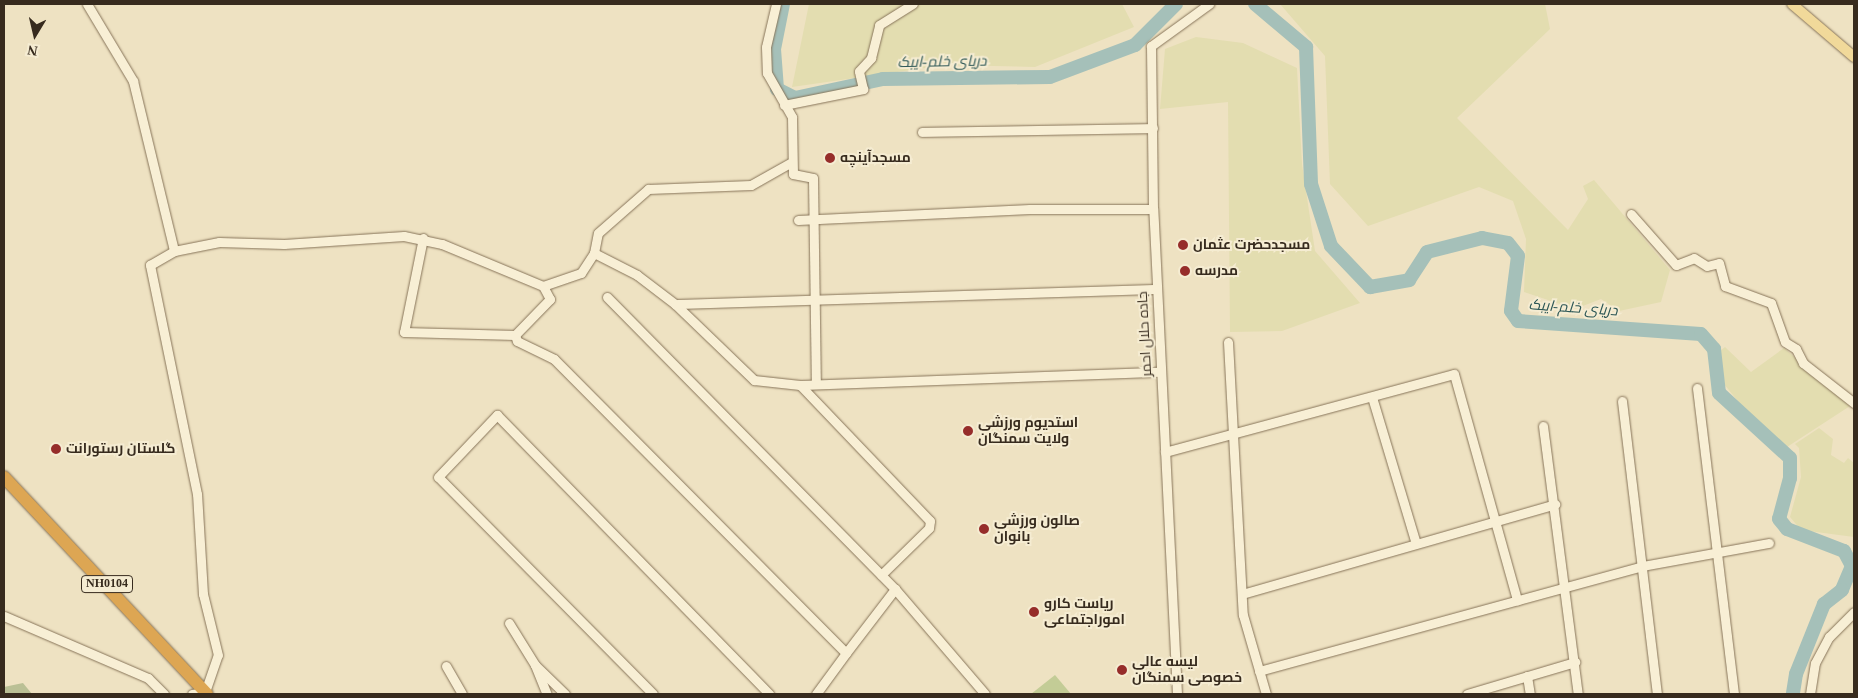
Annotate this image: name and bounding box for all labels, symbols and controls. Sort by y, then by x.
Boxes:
north arrow [10,10,60,60]
text: N [26,42,39,59]
water label: دریای خلم-ایبک [897,52,987,72]
place label: مسجدآینچه [840,150,911,166]
marker: مسجدآینچه [824,152,836,164]
place label: مسجدحضرت عثمان [1193,237,1310,253]
marker: مسجدحضرت عثمان [1177,239,1189,251]
place label: مدرسه [1195,263,1238,279]
marker: مدرسه [1179,265,1191,277]
street label: جاده حلال احمر [1134,291,1156,377]
water label: دریای خلم-ایبک [1528,296,1618,320]
place label: استدیوم ورزشی ولایت سمنگان [978,415,1078,448]
marker: استدیوم ورزشی ولایت سمنگان [962,425,974,437]
place label: گلستان رستورانت [66,441,176,457]
marker: گلستان رستورانت [50,443,62,455]
place label: صالون ورزشی بانوان [994,513,1080,546]
marker: صالون ورزشی بانوان [978,523,990,535]
road number: NH0104 [81,574,133,594]
place label: ریاست کارو اموراجتماعی [1044,596,1125,628]
marker: ریاست کارو اموراجتماعی [1028,606,1040,618]
place label: لیسه عالی خصوصی سمنگان [1132,654,1242,686]
marker: لیسه عالی خصوصی سمنگان [1116,664,1128,676]

